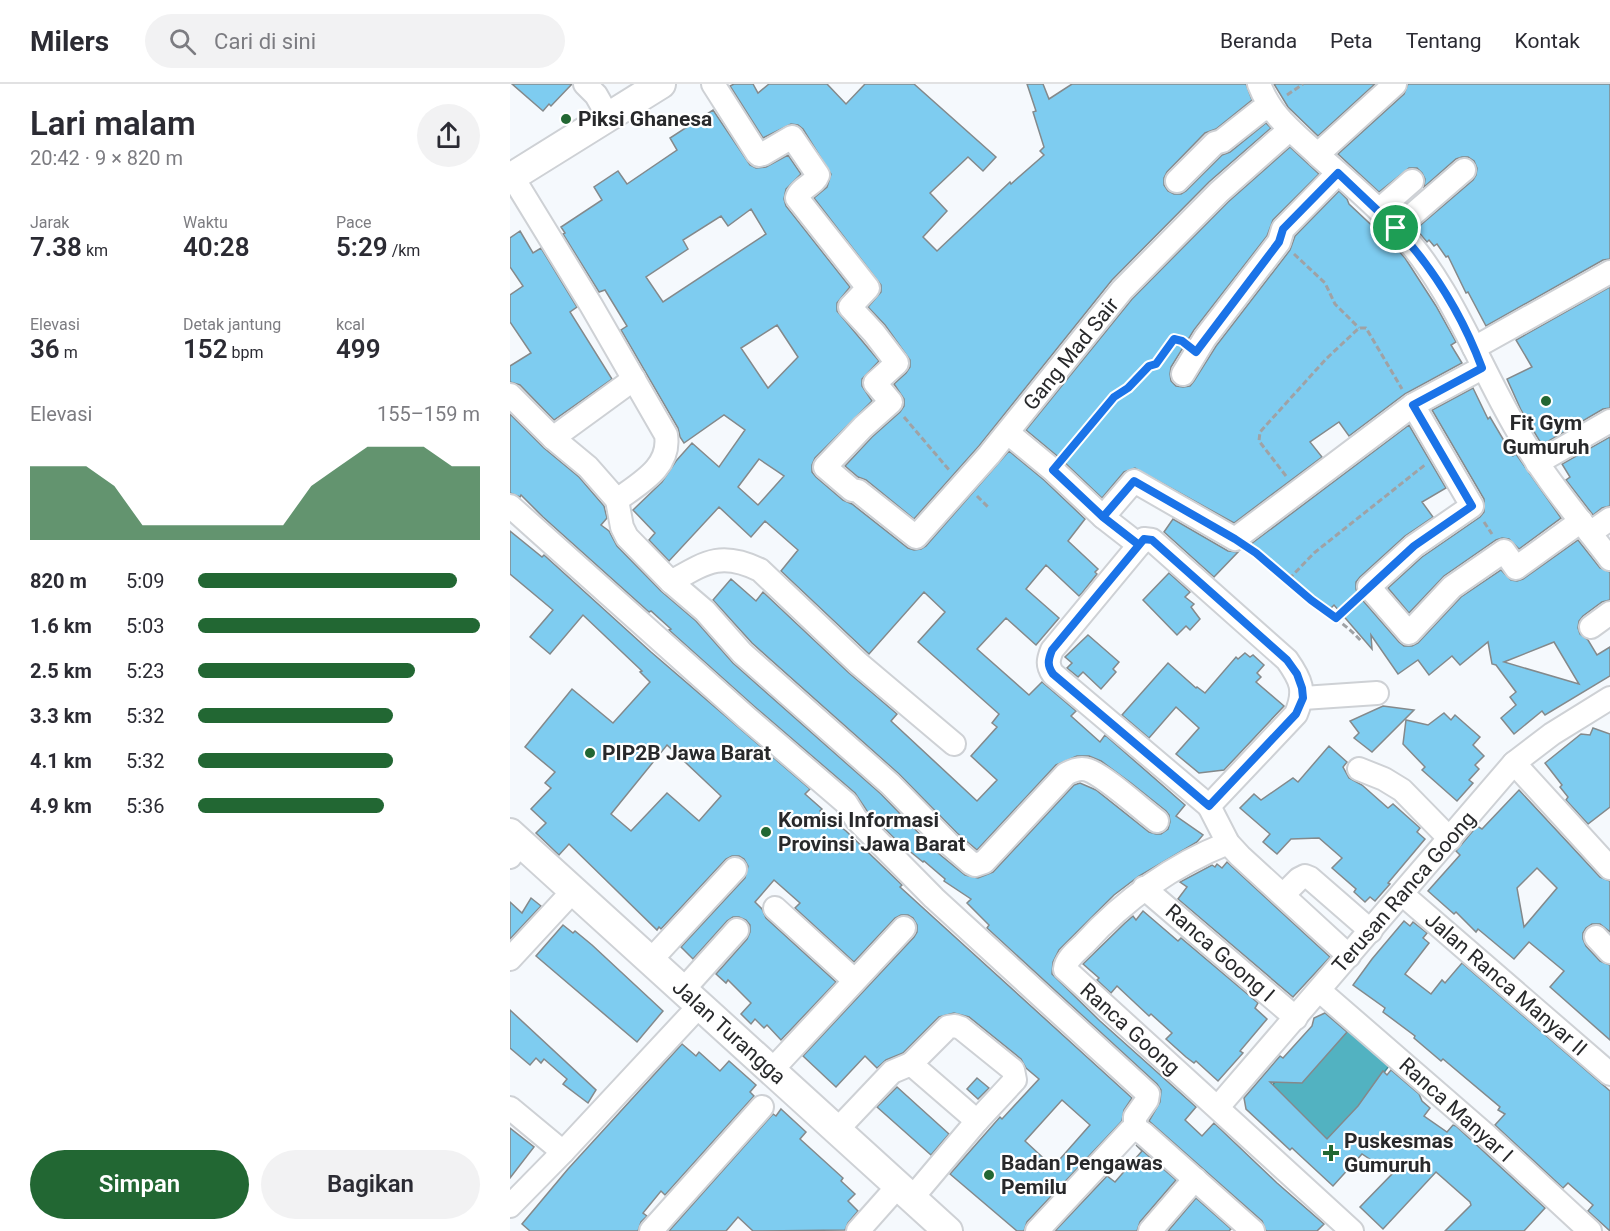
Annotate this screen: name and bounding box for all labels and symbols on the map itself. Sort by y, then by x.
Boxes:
place label: Piksi Ghanesa [578,107,712,131]
marker: Piksi Ghanesa [559,112,573,126]
pin [1370,202,1421,253]
street label: Gang Mad Sair [1018,293,1124,415]
marker: Fit Gym Gumuruh [1539,394,1553,408]
place label: Fit Gym Gumuruh [1502,411,1590,459]
place label: PIP2B Jawa Barat [602,741,771,765]
marker: PIP2B Jawa Barat [583,746,597,760]
street label: Terusan Ranca Goong [1327,807,1481,977]
place label: Komisi Informasi Provinsi Jawa Barat [778,808,965,856]
marker: Komisi Informasi Provinsi Jawa Barat [759,825,773,839]
street label: Ranca Goong I [1161,899,1279,1007]
street label: Jalan Ranca Manyar II [1420,907,1592,1061]
street label: Jalan Turangga [668,975,790,1089]
street label: Ranca Goong [1075,978,1185,1080]
street label: Ranca Manyar I [1394,1053,1518,1167]
place label: Puskesmas Gumuruh [1344,1129,1454,1177]
marker: Puskesmas Gumuruh [1322,1144,1340,1162]
place label: Badan Pengawas Pemilu [1001,1151,1163,1199]
marker: Badan Pengawas Pemilu [982,1168,996,1182]

